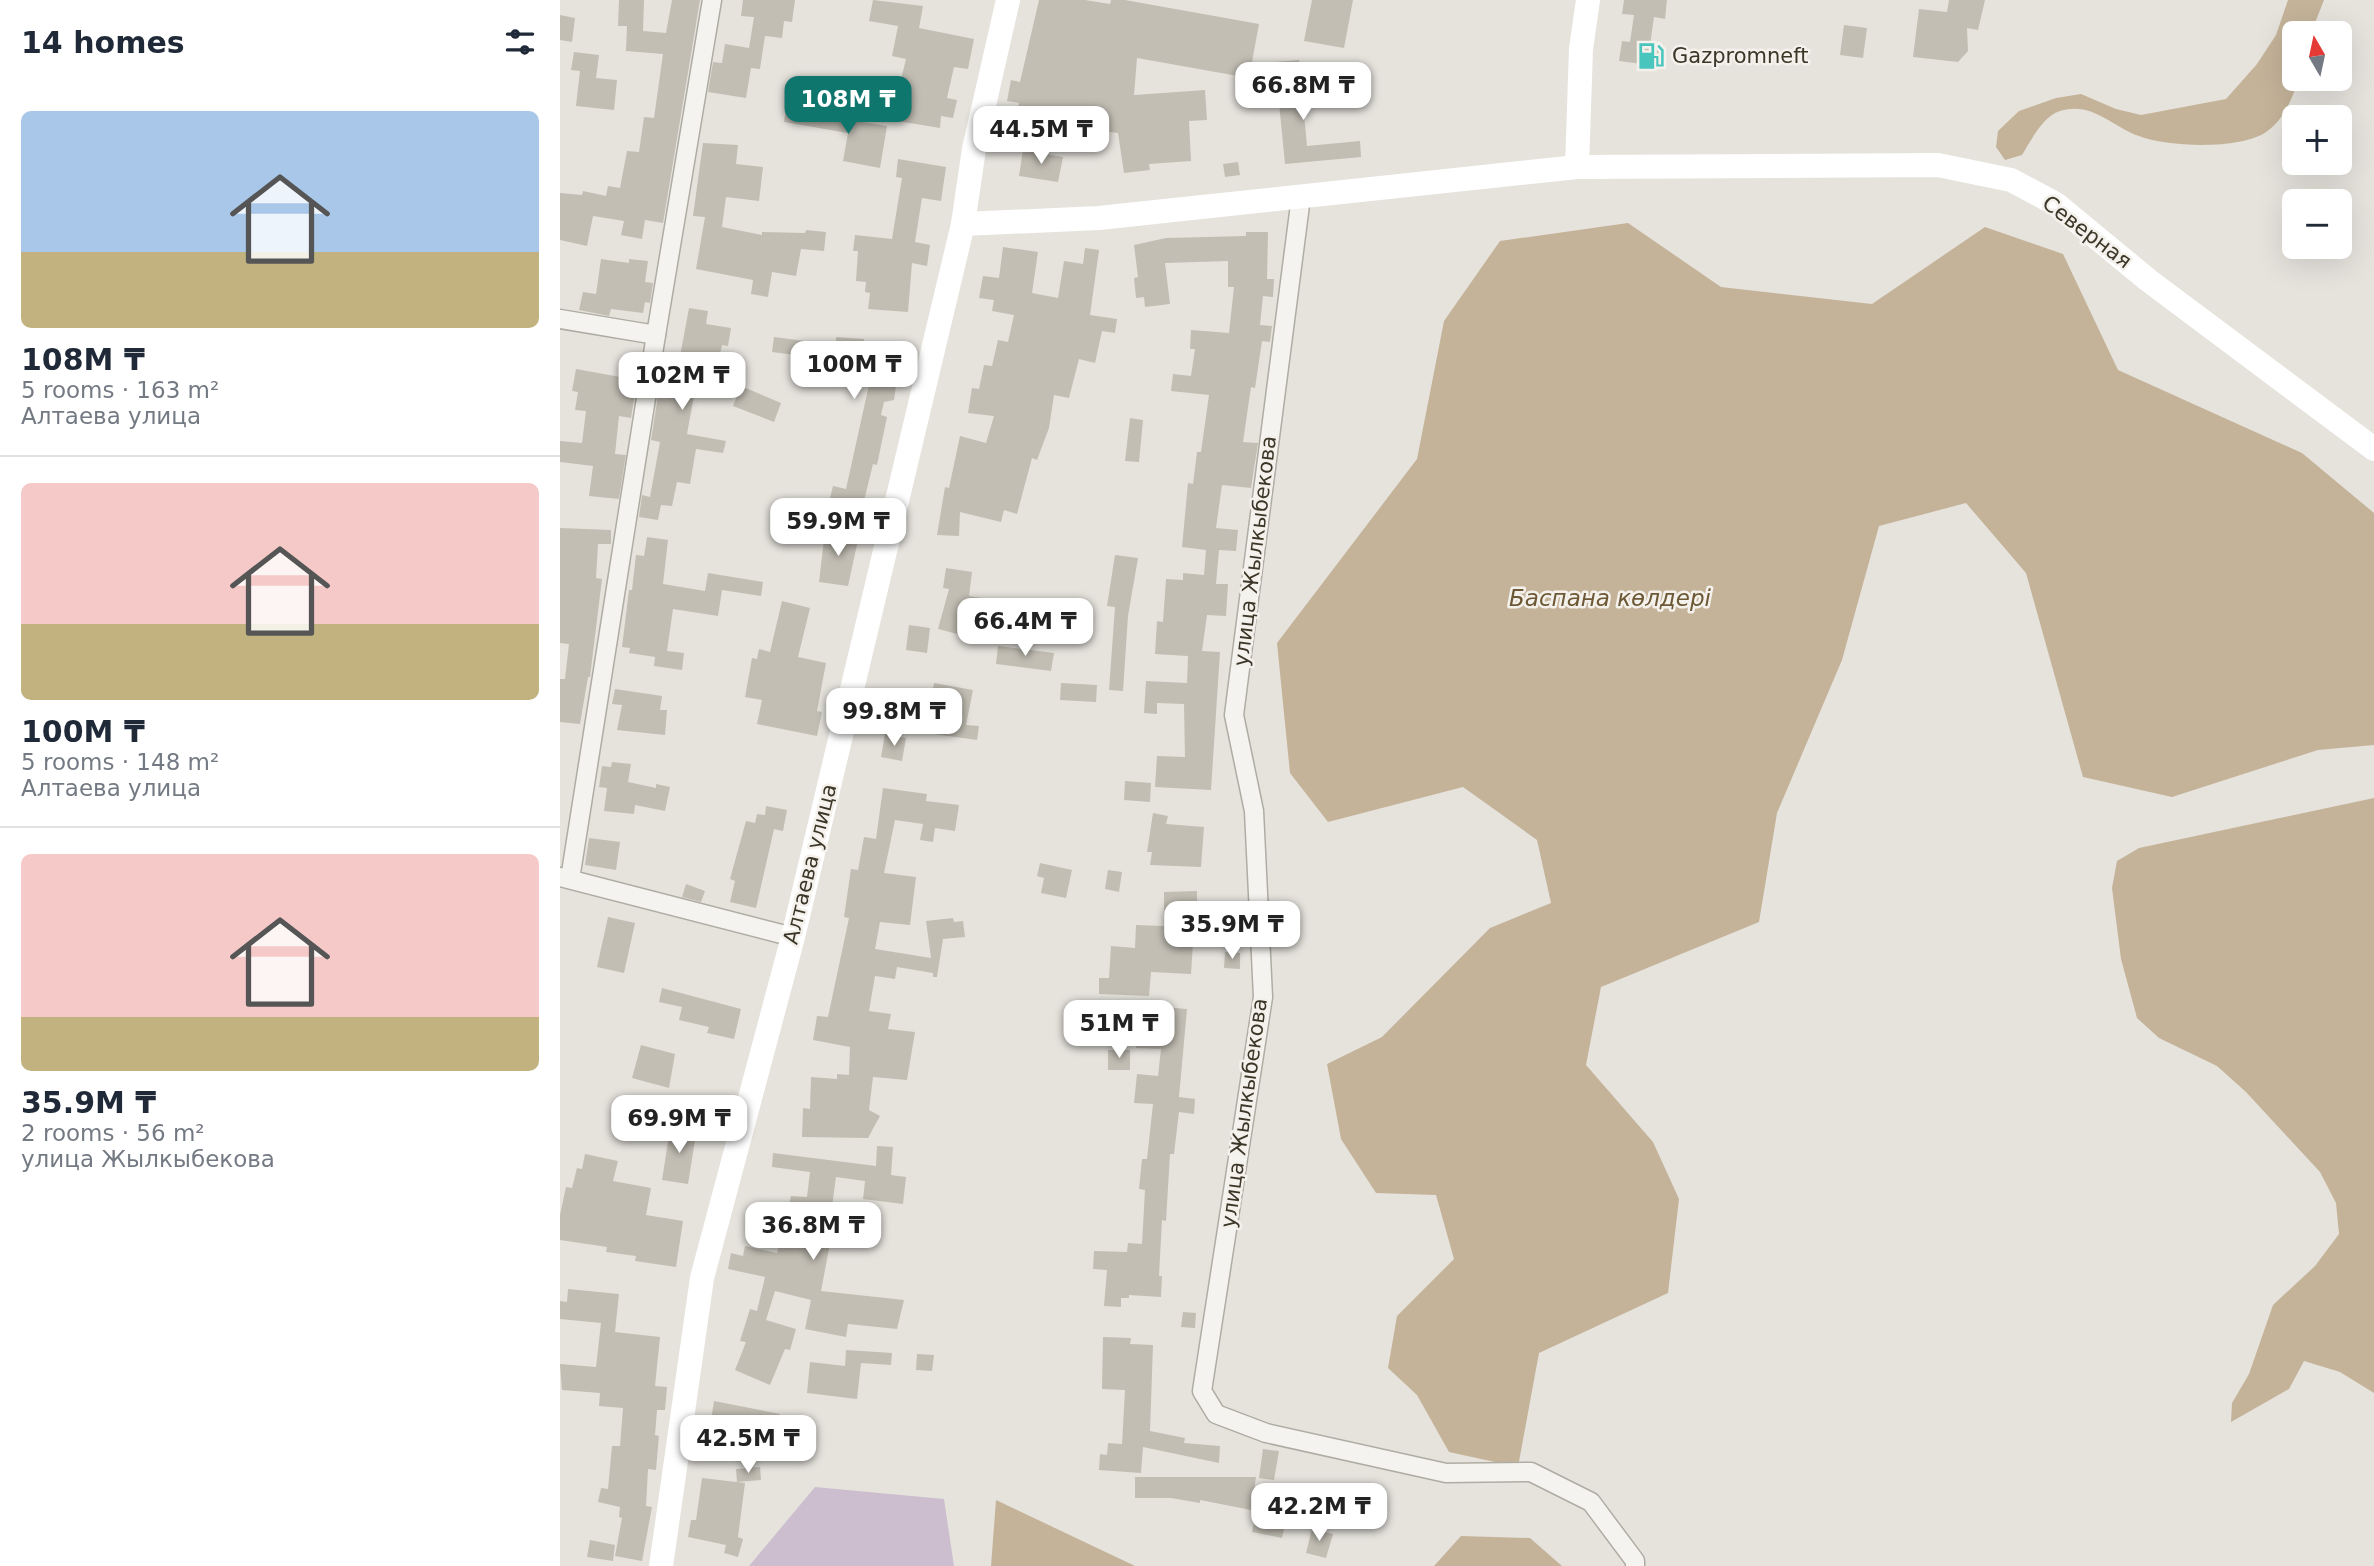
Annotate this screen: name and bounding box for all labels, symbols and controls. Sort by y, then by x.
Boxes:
north arrow [2282,21,2352,91]
map controls [2282,21,2352,259]
icon: filters [501,23,539,61]
text: 14 homes [21,25,185,60]
fuel station icon: Gazpromneft [1636,41,1666,71]
place label: Gazpromneft [1672,44,1808,68]
pin: 66.8M ₸ [1238,62,1368,122]
text: 66.8M ₸ [1251,72,1355,98]
pin: 108M ₸ [791,76,905,136]
text: 108M ₸ [801,86,895,112]
button: + [2282,105,2352,175]
pin: 44.5M ₸ [976,106,1106,166]
text: 44.5M ₸ [989,116,1093,142]
icon: home [217,156,343,282]
button: − [2282,189,2352,259]
street label: Северная [2038,191,2136,273]
text: 108M ₸ [21,342,145,377]
pin: 100M ₸ [797,342,911,401]
text: 100M ₸ [807,351,901,377]
pin: 102M ₸ [625,352,739,412]
text: 102M ₸ [635,362,729,388]
text: 5 rooms · 163 m² [21,377,219,403]
text: Алтаева улица [21,403,201,429]
street label: улица Жылкыбекова [1229,434,1281,668]
pin: 59.9M ₸ [773,498,903,558]
text: 59.9M ₸ [786,508,890,534]
icon: home [217,528,343,654]
water label: Баспана көлдері [1509,585,1712,611]
pin: 66.4M ₸ [960,598,1090,658]
text: 66.4M ₸ [973,608,1077,634]
pin: 99.8M ₸ [829,688,959,748]
text: 99.8M ₸ [842,698,946,724]
text: 100M ₸ [21,714,145,749]
text: 5 rooms · 148 m² [21,749,219,775]
text: Алтаева улица [21,775,201,801]
street label: Алтаева улица [778,781,842,947]
icon: home [217,899,343,1025]
pin: 35.9M ₸ [1167,902,1297,961]
text: 35.9M ₸ [1180,911,1284,937]
street label: улица Жылкыбекова [1216,997,1272,1229]
pin: 51M ₸ [1070,1000,1168,1060]
text: 51M ₸ [1080,1010,1158,1036]
text: 35.9M ₸ [21,1085,156,1120]
pin: 69.9M ₸ [614,1096,744,1155]
text: 69.9M ₸ [627,1105,731,1131]
text: 2 rooms · 56 m² [21,1120,205,1146]
text: улица Жылкыбекова [21,1146,275,1172]
pin: 36.8M ₸ [748,1202,878,1262]
text: 36.8M ₸ [761,1212,865,1238]
pin: 42.5M ₸ [683,1416,813,1475]
text: 42.5M ₸ [696,1425,800,1451]
pin: 42.2M ₸ [1254,1484,1384,1543]
text: 42.2M ₸ [1267,1493,1371,1519]

